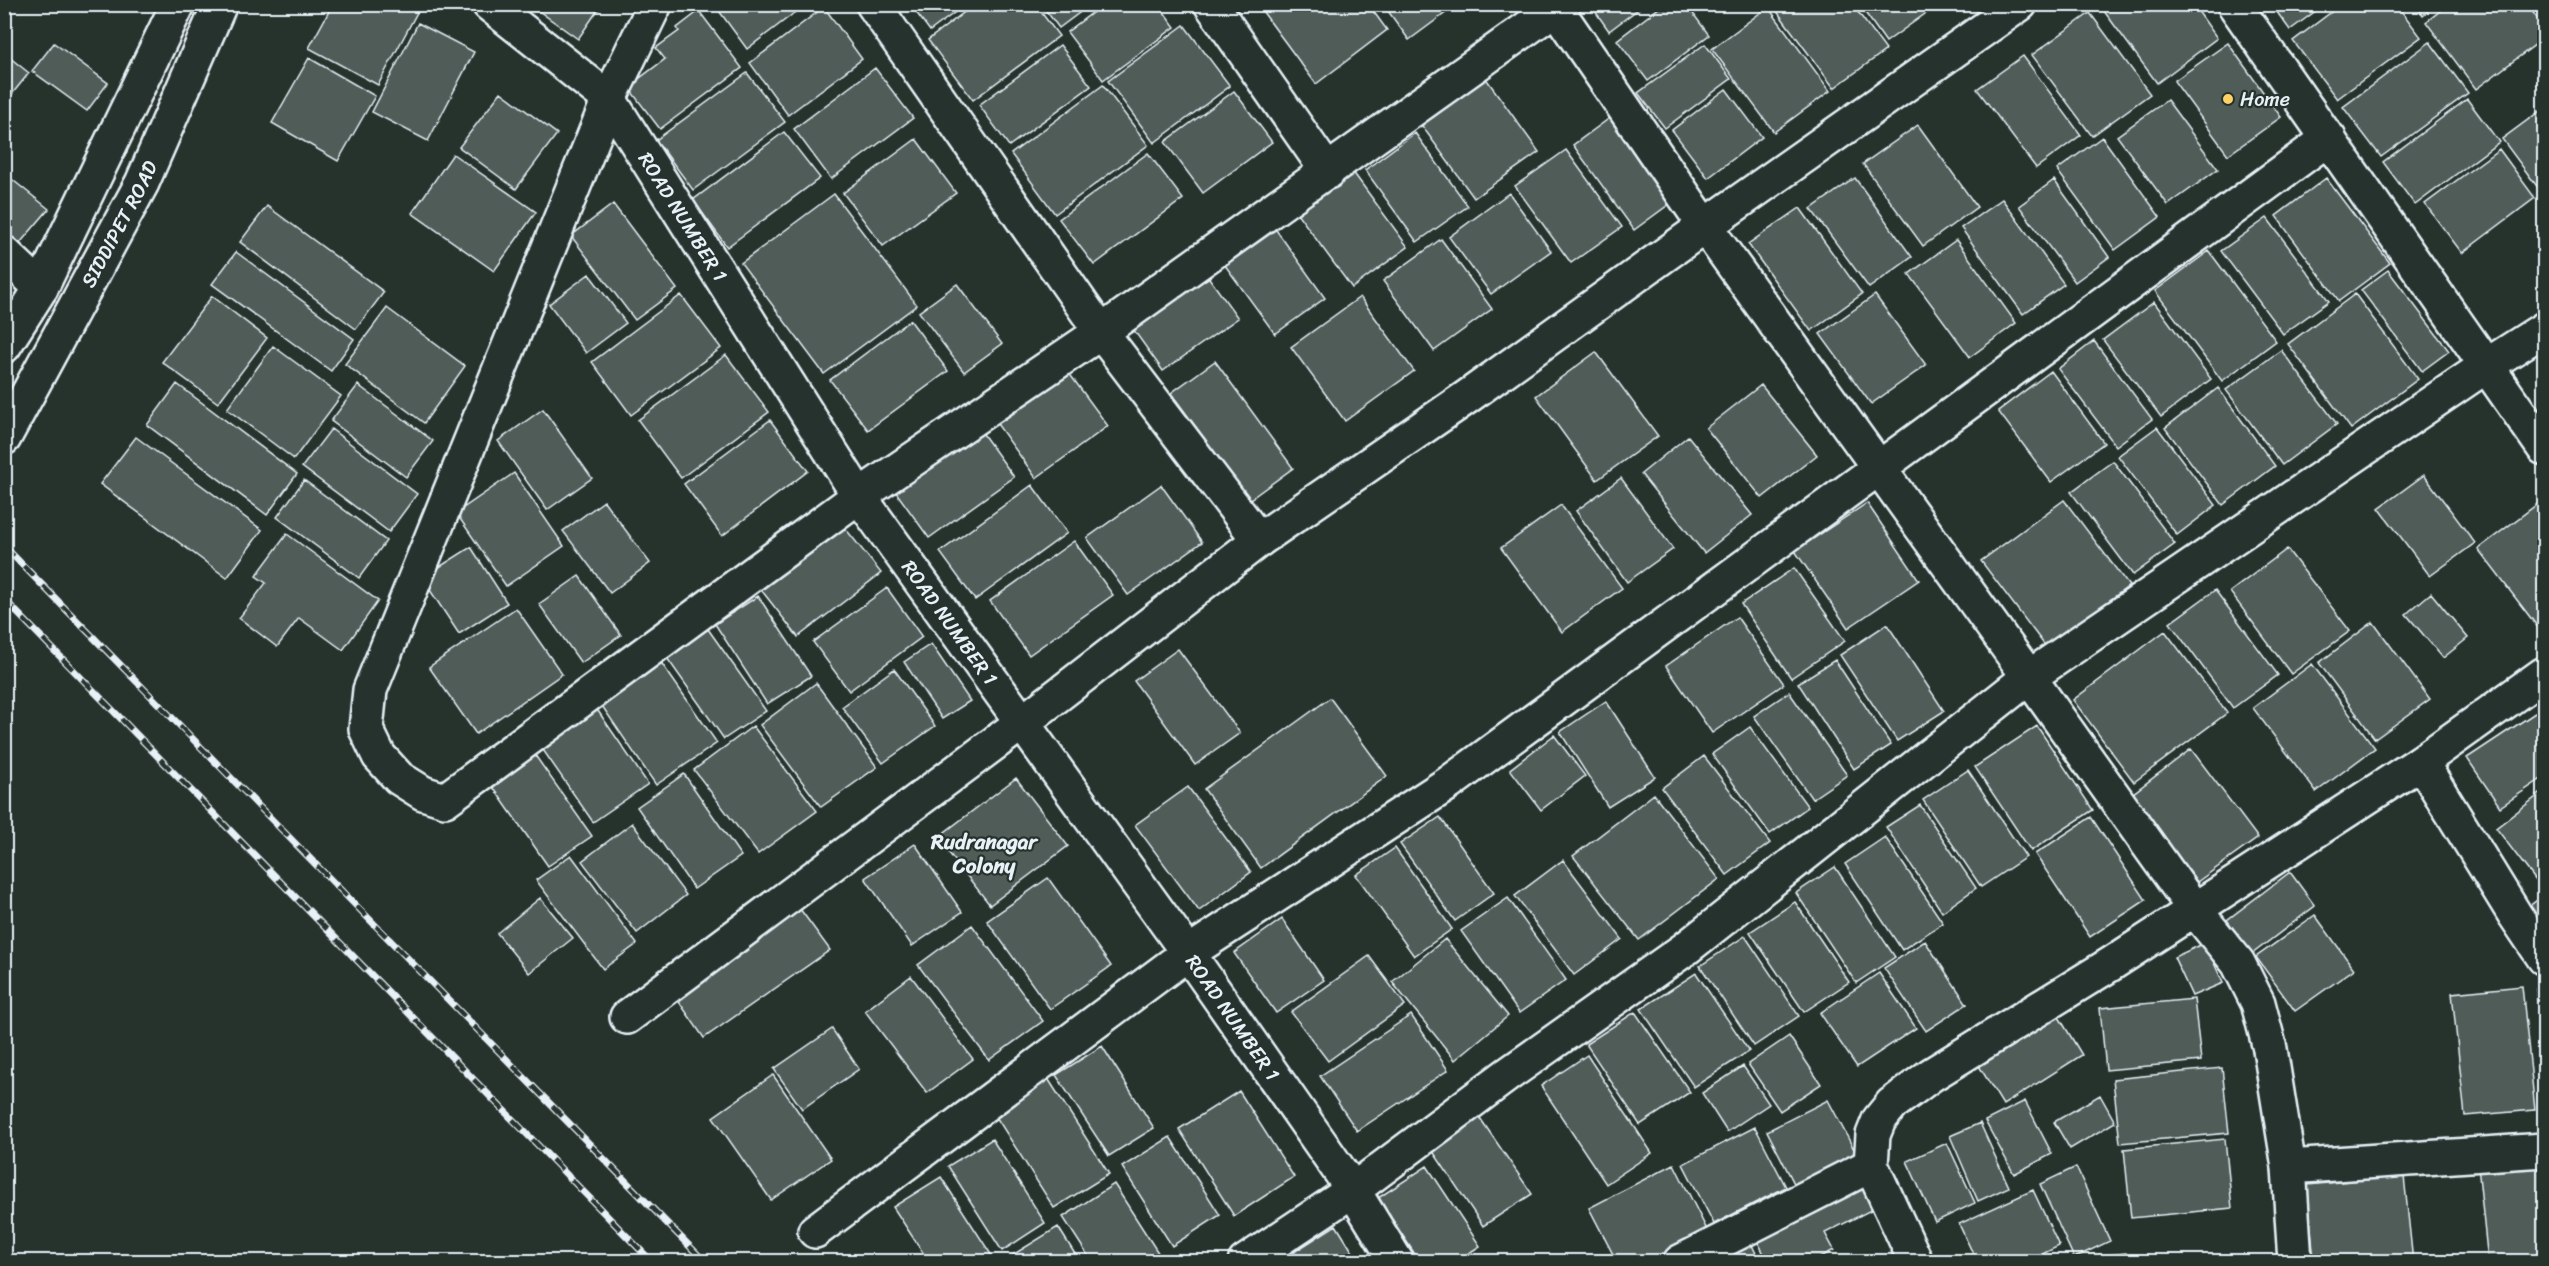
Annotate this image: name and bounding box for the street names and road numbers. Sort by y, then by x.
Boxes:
street label: ROAD NUMBER 1 [629,145,737,289]
street label: SIDDIPET ROAD [71,155,167,294]
street label: ROAD NUMBER 1 [893,552,1007,693]
street label: ROAD NUMBER 1 [1176,947,1290,1088]

